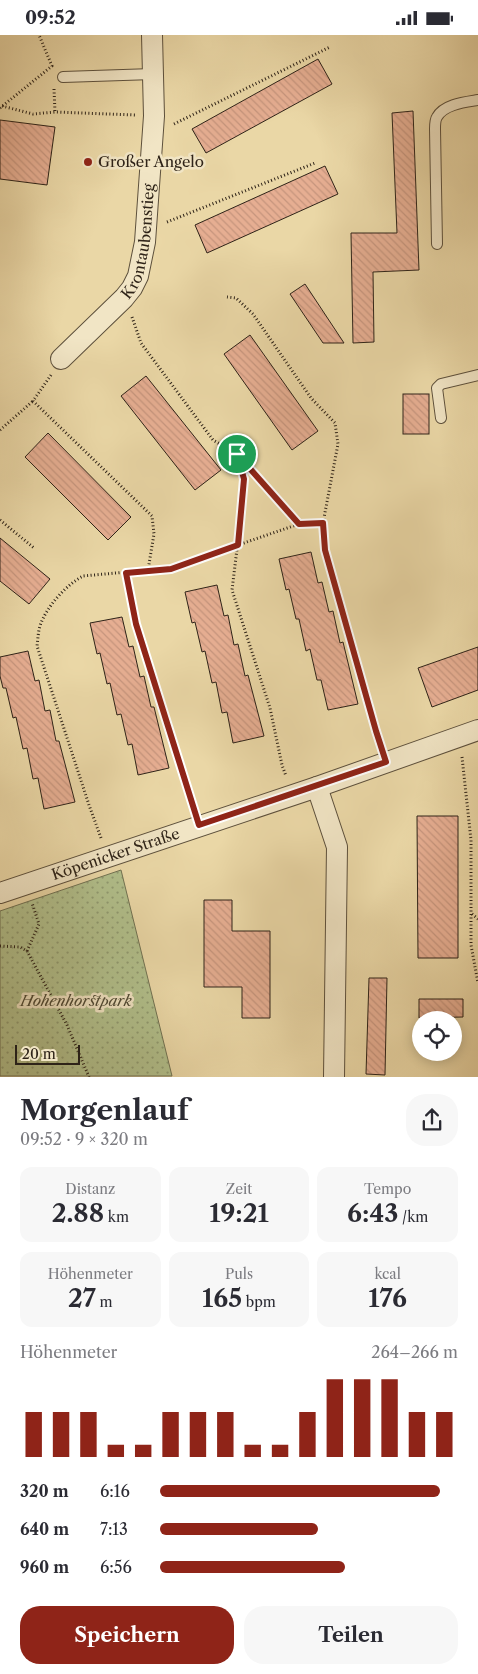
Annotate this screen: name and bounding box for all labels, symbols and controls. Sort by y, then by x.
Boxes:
text: 09:52 [25,6,76,29]
place label: Großer Angelo [98,152,204,171]
marker: Großer Angelo [82,156,94,168]
street label: Krontaubenstieg [117,183,158,303]
pin [216,433,258,475]
icon: arrive [223,440,251,468]
street label: Köpenicker Straße [49,824,182,884]
park label: Hohenhorstpark [19,991,132,1010]
map controls [412,1011,462,1061]
button: locate [412,1011,462,1061]
scale bar [15,1041,80,1065]
text: 20 m [22,1045,56,1063]
text: Morgenlauf [20,1093,189,1127]
button: share [406,1094,458,1146]
text: 09:52 · 9 × 320 m [20,1129,148,1149]
text: Distanz [65,1180,115,1198]
text: Zeit [226,1180,252,1198]
text: Tempo [364,1180,411,1198]
text: 2.88 [52,1198,104,1229]
text: 19:21 [209,1198,269,1229]
text: 6:43 [347,1198,398,1229]
text: km [104,1208,129,1226]
text: /km [398,1208,428,1226]
text: Höhenmeter [48,1265,133,1283]
text: Puls [225,1265,253,1283]
text: kcal [374,1265,401,1283]
text: 27 [68,1283,96,1314]
text: 165 [202,1283,242,1314]
text: 176 [368,1283,407,1314]
text: m [96,1293,113,1311]
text: bpm [242,1293,276,1311]
text: Höhenmeter [20,1342,117,1362]
text: 264–266 m [371,1342,458,1362]
text: 320 m [20,1481,69,1501]
text: 6:16 [100,1481,130,1501]
text: 640 m [20,1519,69,1539]
text: 7:13 [100,1519,128,1539]
text: 960 m [20,1557,69,1577]
text: 6:56 [100,1557,132,1577]
button: Speichern [20,1606,234,1664]
button: Teilen [244,1606,458,1664]

